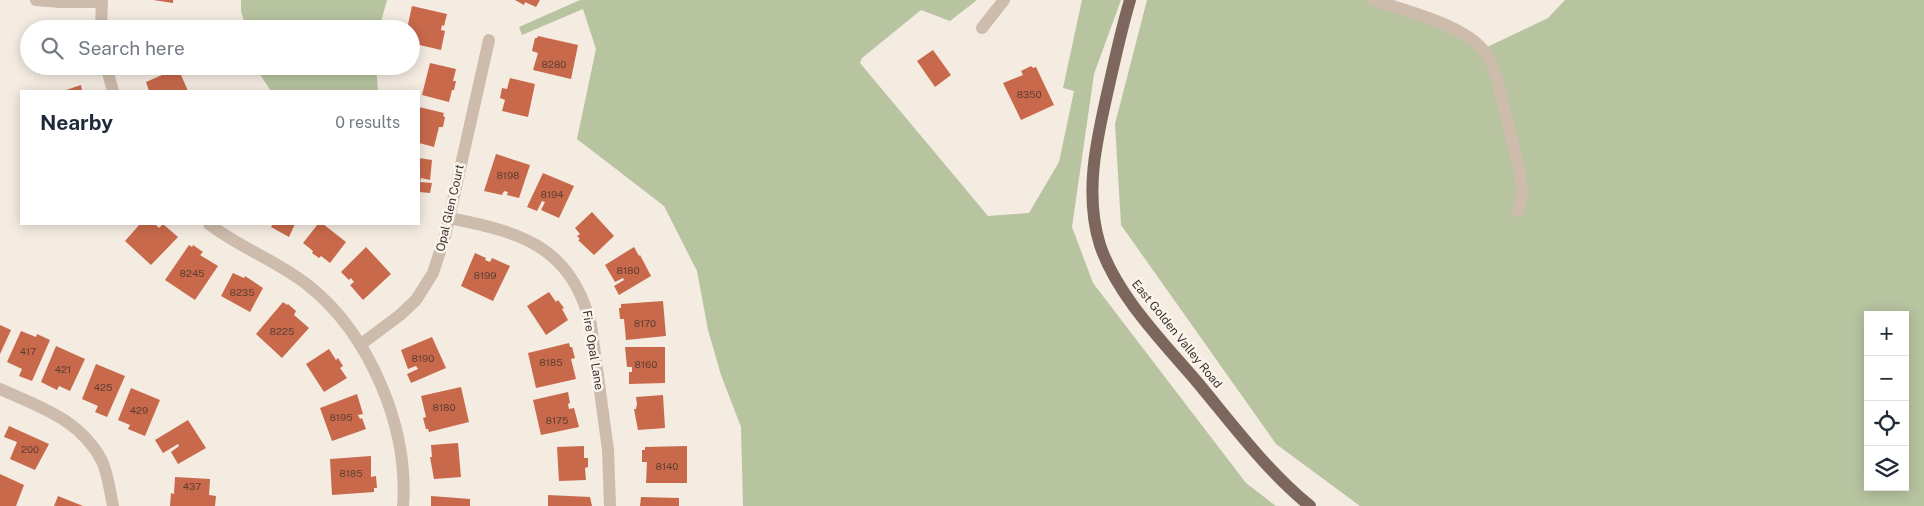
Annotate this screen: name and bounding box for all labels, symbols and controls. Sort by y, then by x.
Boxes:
search box [20,20,420,75]
icon: search [38,34,66,62]
text: Search here [78,37,185,59]
house number: 8280 [542,58,566,70]
house number: 8350 [1016,88,1042,100]
text: Nearby [40,110,113,135]
text: 0 results [335,113,400,132]
street label: Opal Glen Court [433,163,467,253]
house number: 8198 [496,169,520,181]
house number: 8194 [540,188,564,200]
house number: 8180 [616,264,640,276]
house number: 8245 [179,267,205,279]
house number: 8199 [474,269,496,281]
street label: East Golden Valley Road [1129,277,1225,391]
house number: 8235 [229,286,255,298]
street label: Fire Opal Lane [580,309,606,391]
map controls [1864,311,1909,491]
button: + [1864,311,1909,356]
house number: 8170 [634,317,656,329]
house number: 8225 [270,325,294,337]
house number: 417 [20,345,36,357]
house number: 8190 [412,352,434,364]
house number: 8185 [539,356,563,368]
button: − [1864,356,1909,401]
house number: 8160 [635,358,657,370]
house number: 421 [55,363,71,375]
house number: 425 [94,381,112,393]
house number: 8180 [432,401,456,413]
button: locate [1864,401,1909,446]
house number: 429 [130,404,148,416]
house number: 8195 [329,411,353,423]
house number: 8175 [546,414,568,426]
house number: 200 [21,443,39,455]
button: layers [1864,446,1909,491]
house number: 8140 [656,460,678,472]
house number: 8185 [339,467,363,479]
house number: 437 [183,480,201,492]

